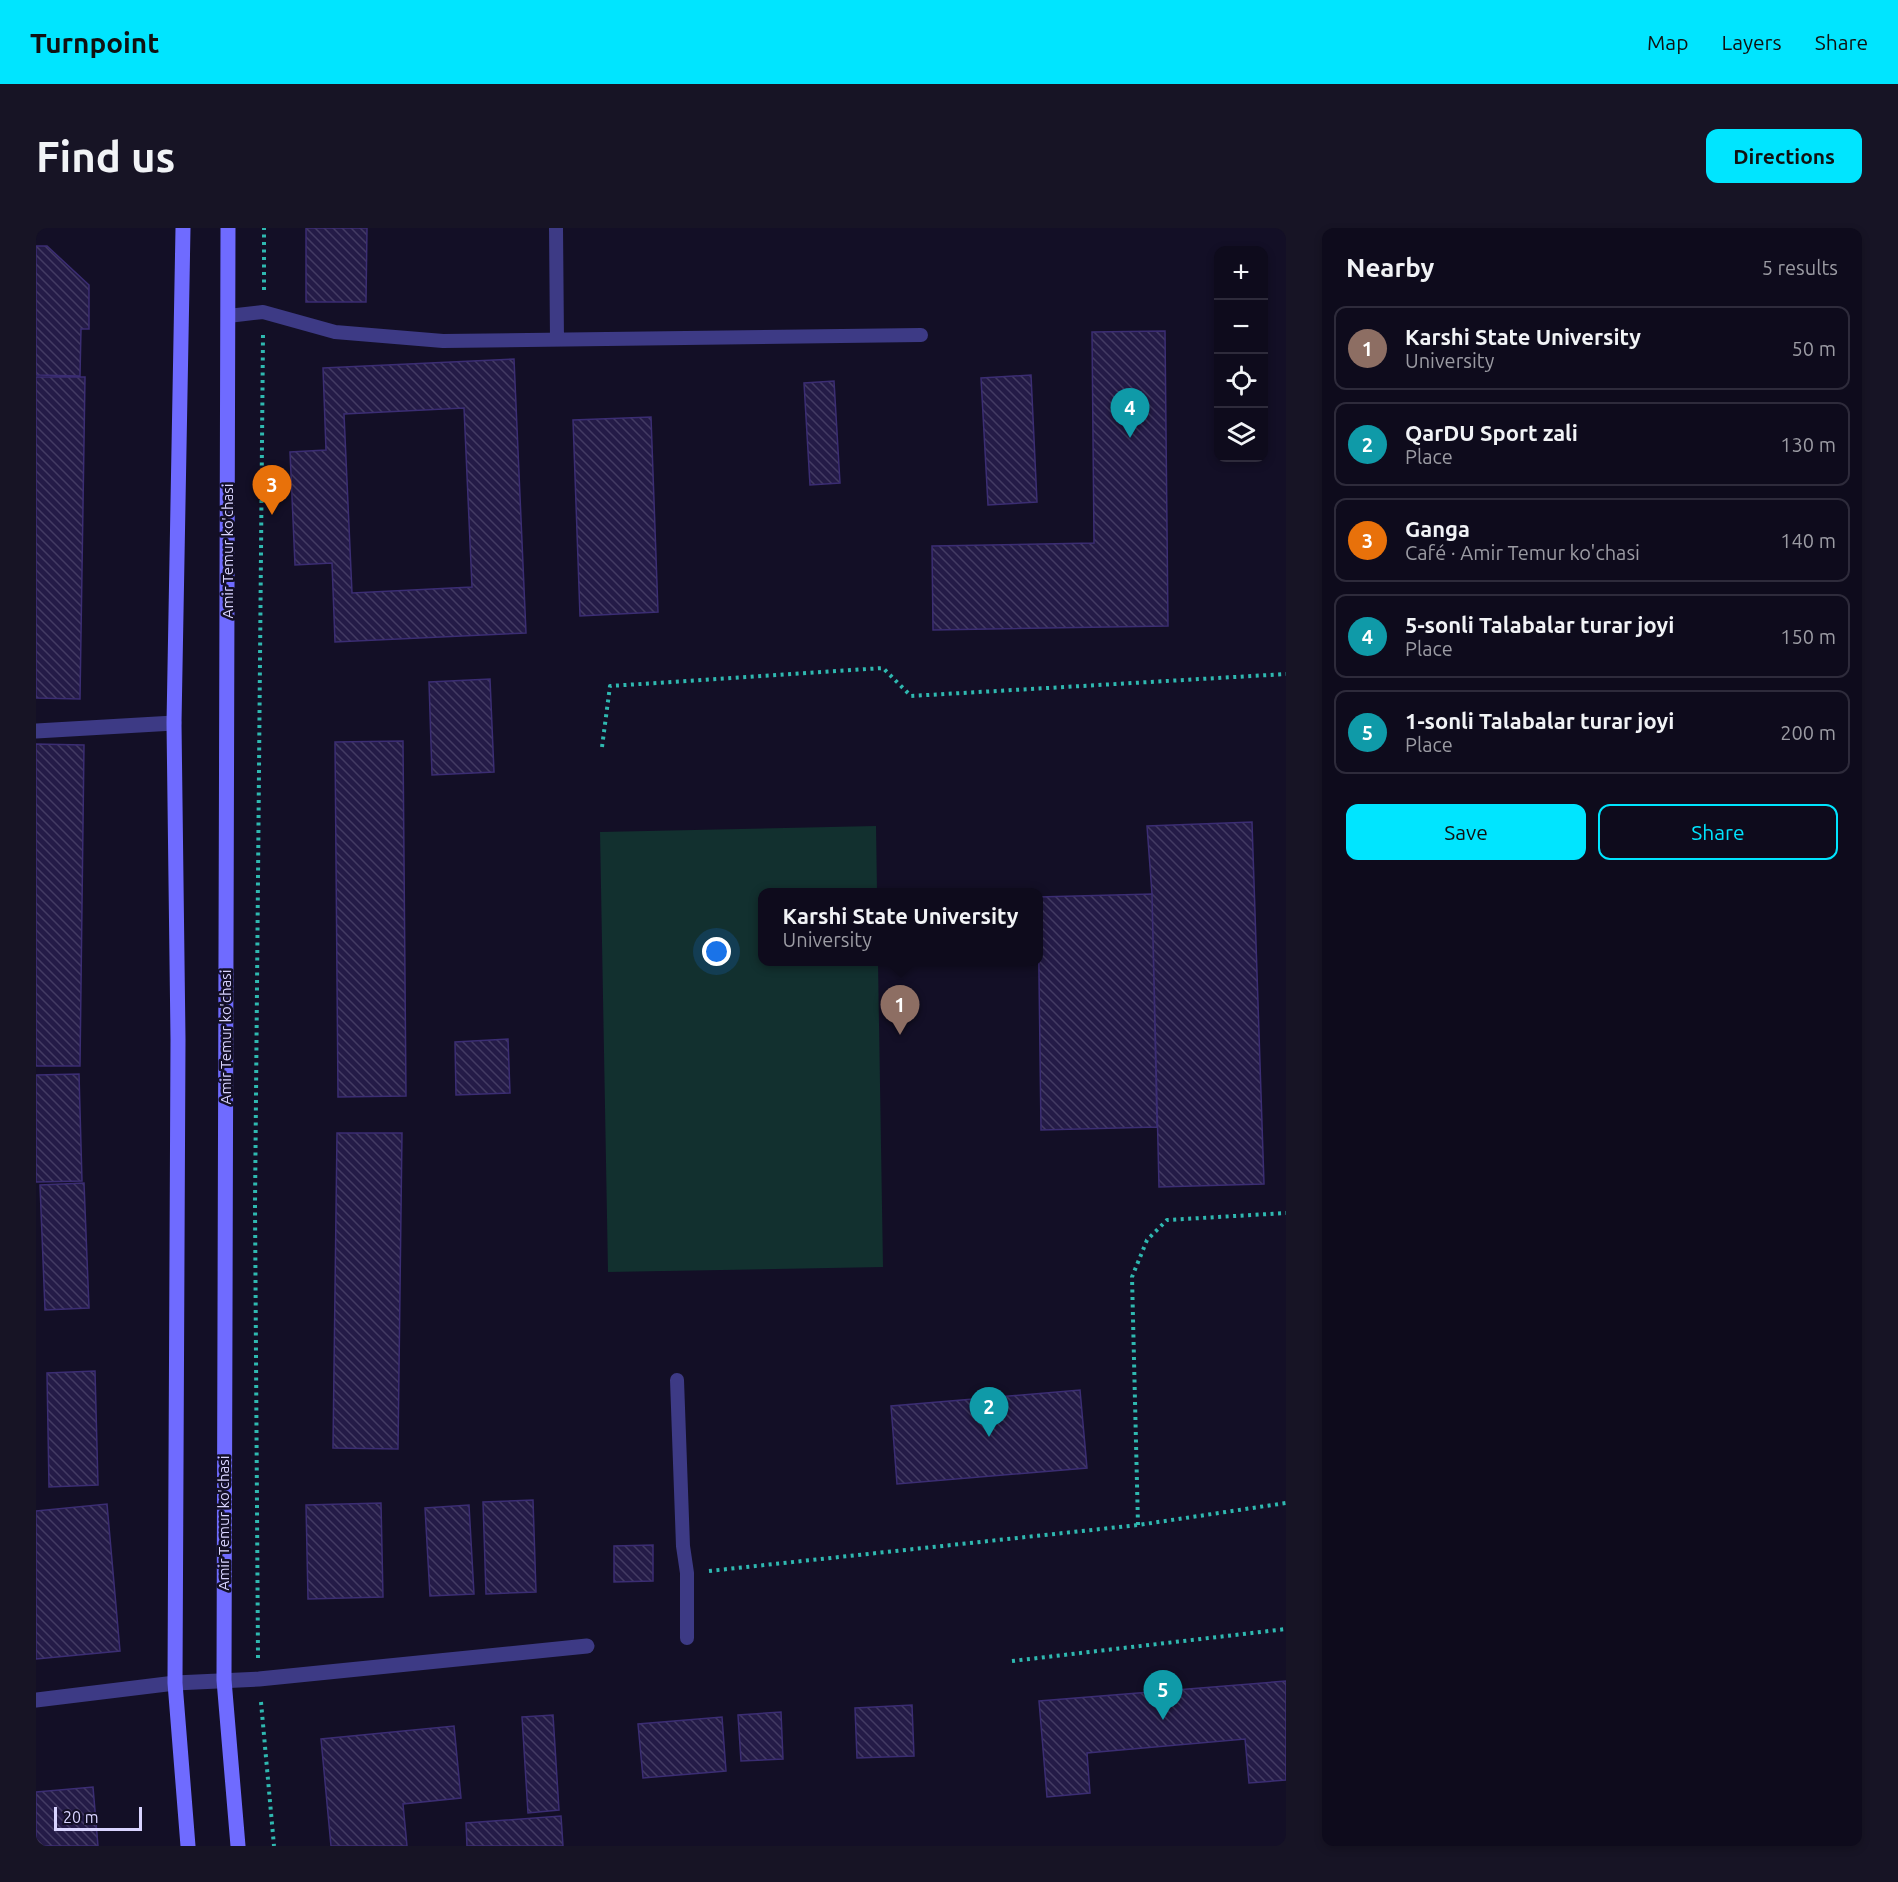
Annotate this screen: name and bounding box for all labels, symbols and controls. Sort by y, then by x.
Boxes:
text: Turnpoint [30,27,159,58]
text: Map [1647,30,1688,54]
text: Layers [1721,30,1782,54]
text: Share [1815,30,1868,54]
button: Directions [1706,129,1862,183]
text: Find us [36,133,175,180]
map controls [1214,246,1268,462]
button: + [1214,246,1268,300]
text: Nearby [1346,253,1434,282]
text: 5 results [1762,256,1838,279]
button: − [1214,300,1268,354]
text: Karshi State University [1405,324,1641,349]
text: 1 [1362,337,1373,360]
text: 50 m [1792,337,1836,360]
text: University [1405,349,1494,372]
button: locate [1214,354,1268,408]
pin: 4 [1110,388,1150,438]
button: layers [1214,408,1268,462]
text: QarDU Sport zali [1405,420,1578,445]
text: 2 [1362,433,1373,456]
text: 130 m [1780,433,1836,456]
text: Place [1405,445,1453,468]
pin: 3 [252,466,292,515]
street label: Amir Temur ko'chasi [219,484,236,618]
text: Ganga [1405,516,1470,541]
text: 3 [1362,529,1373,552]
text: 140 m [1780,529,1836,552]
text: Café · Amir Temur ko'chasi [1405,541,1640,564]
text: 5-sonli Talabalar turar joyi [1405,612,1674,637]
text: 4 [1362,625,1373,648]
text: 150 m [1780,625,1836,648]
text: Place [1405,637,1453,660]
text: 1-sonli Talabalar turar joyi [1405,708,1674,733]
text: 5 [1362,721,1373,744]
text: 200 m [1780,721,1836,744]
text: Place [1405,733,1453,756]
button: Save [1346,804,1586,860]
button: Share [1598,804,1838,860]
popup [758,888,1043,966]
text: Karshi State University [783,903,1018,928]
text: University [783,928,872,951]
your location [702,937,731,966]
street label: Amir Temur ko'chasi [217,970,234,1104]
pin: 1 [880,986,920,1035]
pin: 2 [970,1388,1008,1437]
street label: Amir Temur ko'chasi [215,1456,232,1590]
pin: 5 [1144,1670,1182,1720]
scale bar [54,1804,142,1832]
text: 20 m [63,1808,99,1826]

